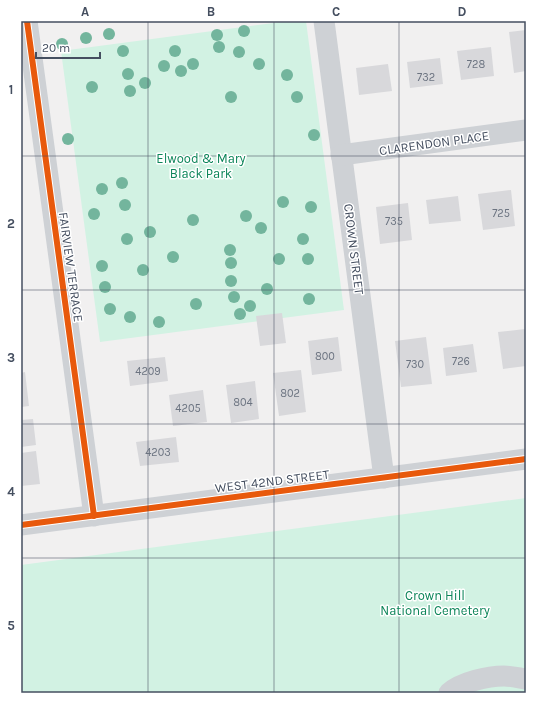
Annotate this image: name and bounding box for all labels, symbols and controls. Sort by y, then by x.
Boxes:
text: A [81,4,89,19]
text: B [207,4,215,19]
text: C [332,4,340,19]
text: D [458,4,467,19]
scale bar [36,34,100,60]
text: 20 m [42,41,70,55]
house number: 728 [467,58,485,71]
house number: 732 [417,71,435,84]
text: 1 [9,82,13,97]
street label: CLARENDON PLACE [378,128,490,158]
park label: Elwood & Mary Black Park [156,151,246,181]
street label: CROWN STREET [341,203,367,296]
house number: 725 [492,207,510,220]
street label: FAIRVIEW TERRACE [56,211,86,323]
house number: 735 [385,215,403,228]
text: 2 [7,216,15,231]
text: 3 [7,350,15,365]
house number: 800 [315,350,335,363]
house number: 726 [452,355,470,368]
house number: 730 [406,358,424,371]
house number: 4209 [135,365,161,378]
house number: 802 [280,387,300,400]
house number: 804 [233,396,253,409]
house number: 4205 [175,402,201,415]
house number: 4203 [145,446,171,459]
street label: WEST 42ND STREET [214,466,331,495]
text: 4 [7,484,15,499]
park label: Crown Hill National Cemetery [380,588,490,618]
text: 5 [7,618,15,633]

